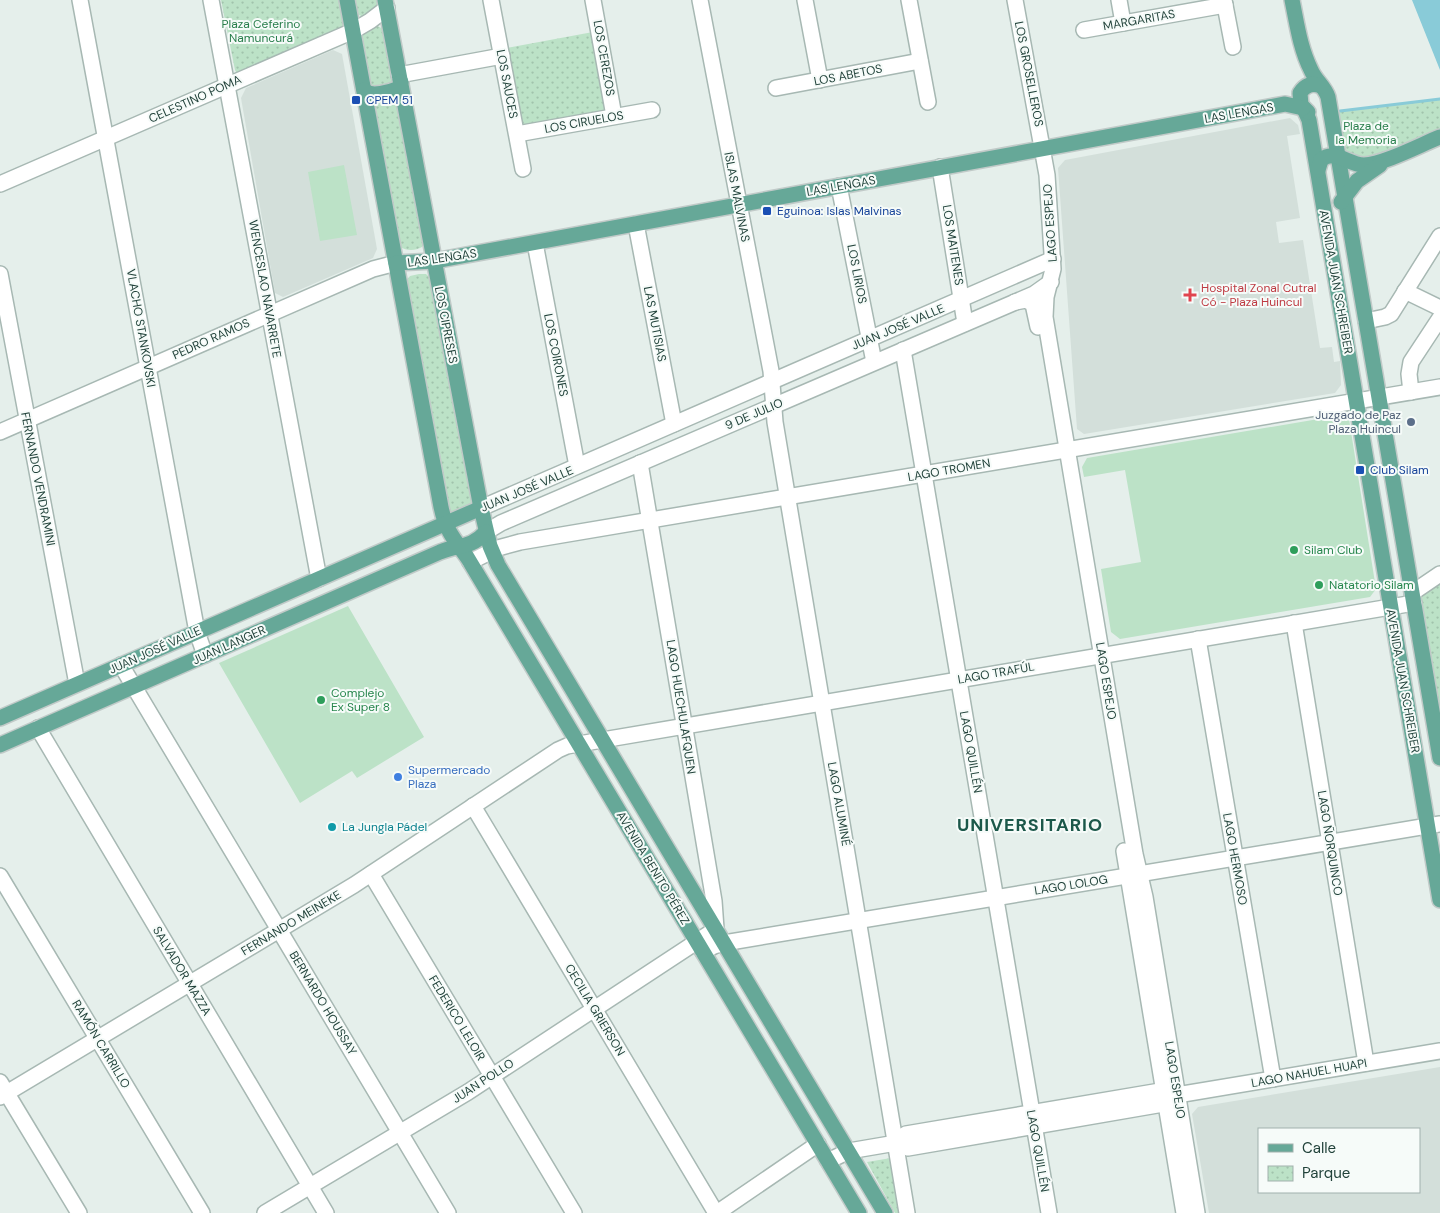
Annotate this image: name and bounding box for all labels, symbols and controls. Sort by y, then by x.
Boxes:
street label: MARGARITAS [1102,6,1176,34]
park label: Plaza Ceferino Namuncurá [222,16,300,46]
street label: LOS CEREZOS [589,19,619,97]
street label: LOS GROSELLEROS [1011,20,1047,128]
street label: LOS SAUCES [492,48,522,120]
street label: LOS ABETOS [812,61,884,89]
street label: CELESTINO POMA [146,71,244,127]
place label: CPEM 51 [366,92,413,108]
marker: CPEM 51 [350,94,362,106]
street label: LAS LENGAS [1203,99,1275,127]
street label: LOS CIRUELOS [543,107,625,137]
park label: Plaza de la Memoria [1336,118,1396,148]
street label: ISLAS MALVINAS [720,151,754,243]
street label: LAS LENGAS [805,172,877,200]
street label: LAGO ESPEJO [1039,183,1061,263]
place label: Eguinoa: Islas Malvinas [777,203,902,219]
street label: LOS MAITENES [939,204,967,286]
marker: Eguinoa: Islas Malvinas [761,205,773,217]
street label: AVENIDA JUAN SCHREIBER [1315,209,1357,355]
street label: WENCESLAO NAVARRETE [245,219,285,359]
street label: LOS LIRIOS [843,243,871,305]
street label: LAS LENGAS [406,245,478,271]
street label: VLACHO STANKOVSKI [123,268,159,388]
place label: Hospital Zonal Cutral Có - Plaza Huincul [1201,280,1317,310]
street label: LOS CIPRESES [431,285,461,365]
street label: LAS MUTISIAS [640,285,670,363]
marker: Hospital Zonal Cutral Có - Plaza Huincul [1183,288,1197,302]
street label: JUAN JOSÉ VALLE [849,300,947,354]
street label: LOS COIRONES [540,312,572,398]
street label: PEDRO RAMOS [170,315,252,363]
street label: 9 DE JULIO [723,395,785,433]
place label: Juzgado de Paz Plaza Huincul [1315,407,1401,437]
street label: FERNANDO VENDRAMINI [17,411,59,547]
marker: Juzgado de Paz Plaza Huincul [1405,416,1417,428]
street label: LAGO TROMEN [906,455,992,485]
street label: JUAN JOSÉ VALLE [478,462,576,516]
place label: Club Silam [1370,462,1429,478]
marker: Club Silam [1354,464,1366,476]
place label: Silam Club [1304,542,1363,558]
marker: Silam Club [1288,544,1300,556]
place label: Natatorio Silam [1329,577,1414,593]
marker: Natatorio Silam [1313,579,1325,591]
street label: AVENIDA JUAN SCHREIBER [1382,608,1424,754]
street label: JUAN JOSÉ VALLE [106,622,204,678]
street label: JUAN LANGER [190,622,268,668]
street label: LAGO HUECHULAFQUEN [662,639,700,775]
street label: LAGO ESPEJO [1092,641,1120,721]
street label: LAGO TRAFÚL [956,658,1036,688]
place label: Complejo Ex Super 8 [331,685,390,715]
marker: Complejo Ex Super 8 [315,694,327,706]
street label: LAGO QUILLÉN [956,710,986,794]
street label: LAGO ALUMINÉ [824,761,854,848]
place label: Supermercado Plaza [408,762,490,792]
marker: Supermercado Plaza [392,771,404,783]
street label: LAGO ÑORQUINCO [1314,789,1346,897]
street label: AVENIDA BENITO PÉREZ [613,808,693,928]
street label: LAGO HERMOSO [1219,812,1251,906]
district label: UNIVERSITARIO [957,813,1103,837]
place label: La Jungla Pádel [342,819,427,835]
marker: La Jungla Pádel [326,821,338,833]
street label: LAGO LOLOG [1033,871,1109,899]
street label: FERNANDO MEINEKE [238,887,344,959]
street label: SALVADOR MAZZA [149,923,215,1019]
street label: BERNARDO HOUSSAY [286,948,360,1058]
street label: CECILIA GRIERSON [561,961,629,1059]
street label: FEDERICO LELOIR [425,972,489,1064]
street label: RAMÓN CARRILLO [68,997,134,1091]
street label: LAGO ESPEJO [1161,1040,1189,1120]
street label: JUAN POLLO [449,1055,517,1107]
street label: LAGO NAHUEL HUAPI [1250,1055,1368,1091]
street label: LAGO QUILLÉN [1023,1109,1053,1193]
legend [1258,1128,1420,1193]
text: Calle [1302,1138,1336,1158]
text: Parque [1302,1163,1350,1183]

